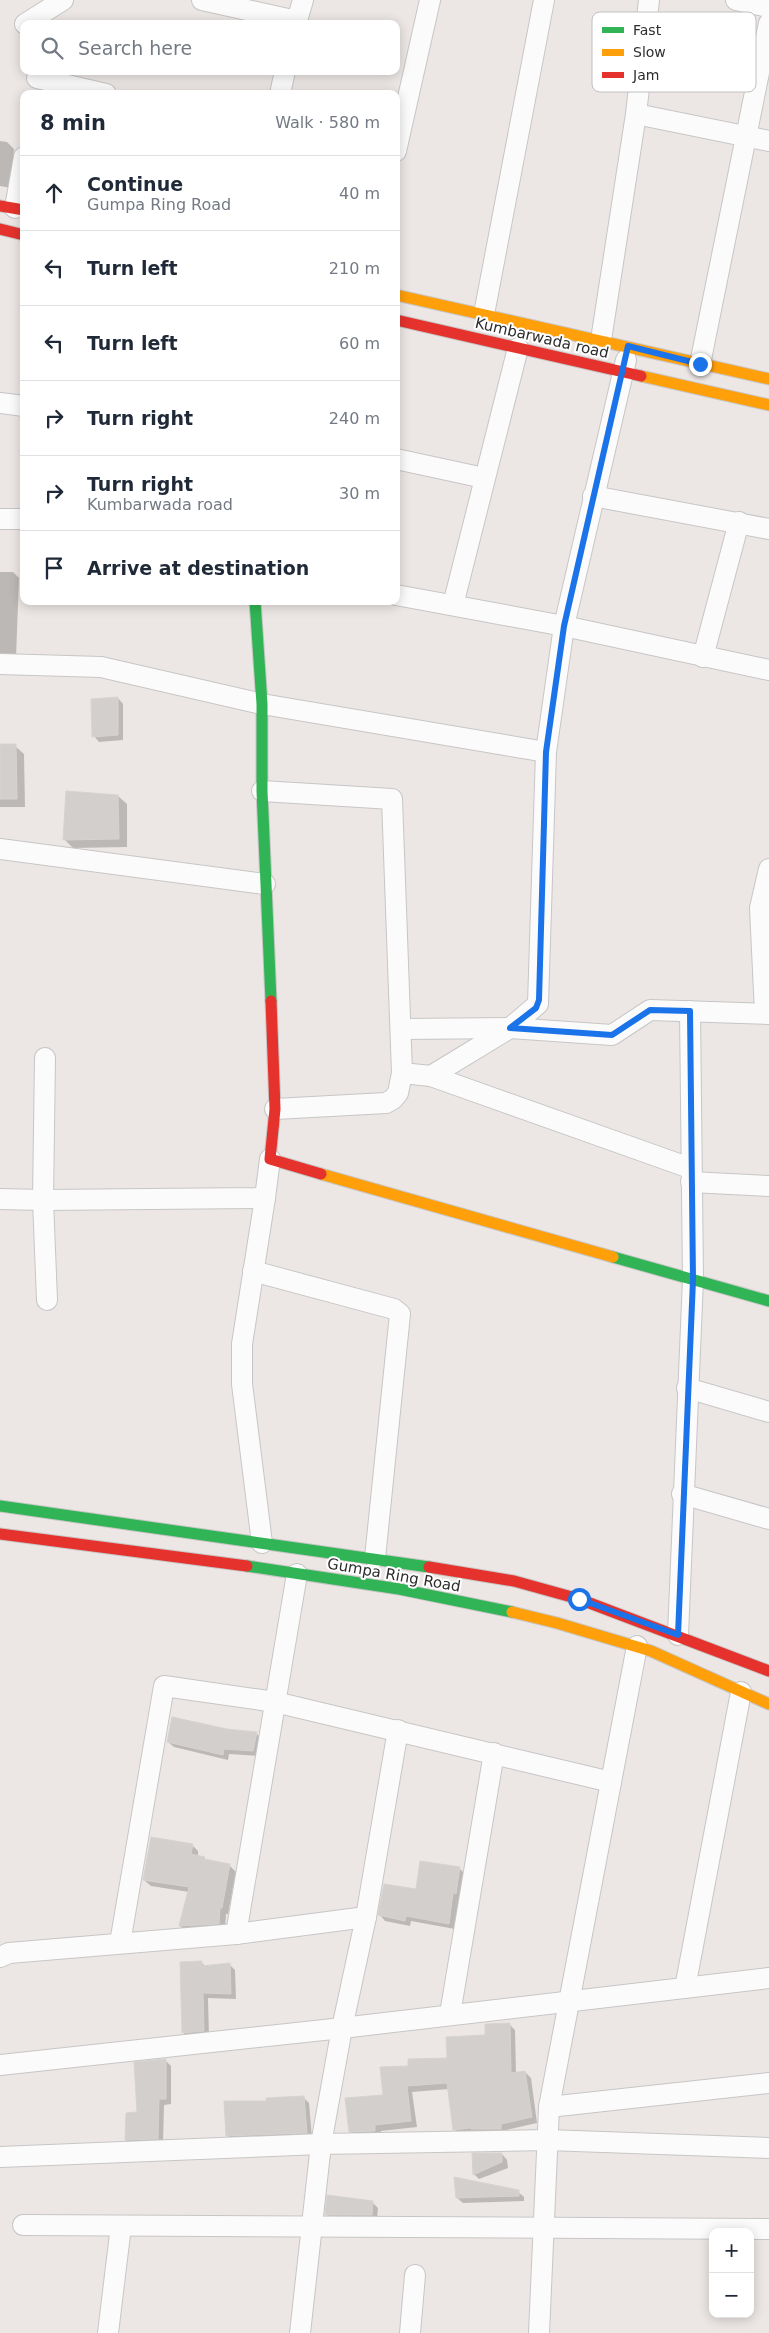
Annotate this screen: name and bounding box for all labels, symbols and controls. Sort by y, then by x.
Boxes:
legend [592,12,756,92]
search box [20,20,400,75]
text: Fast [633,22,662,38]
icon: search [38,34,66,62]
text: Search here [78,37,192,59]
text: Slow [633,44,666,60]
text: Jam [632,67,659,83]
text: 8 min [40,111,106,135]
text: Walk · 580 m [275,113,380,132]
text: Continue [87,173,183,195]
icon: ahead [40,179,68,207]
text: 40 m [339,184,380,203]
text: Gumpa Ring Road [87,195,231,214]
icon: left [40,254,68,282]
text: Turn left [87,257,178,279]
text: 210 m [329,259,380,278]
street label: Kumbarwada road [473,314,611,362]
icon: left [40,329,68,357]
text: Turn left [87,332,178,354]
text: 60 m [339,334,380,353]
route end [689,353,712,376]
icon: right [40,404,68,432]
text: Turn right [87,407,193,429]
text: 240 m [329,409,380,428]
text: Turn right [87,473,193,495]
icon: right [40,479,68,507]
text: 30 m [339,484,380,503]
text: Kumbarwada road [87,495,233,514]
icon: arrive [40,554,68,582]
text: Arrive at destination [87,557,309,579]
street label: Gumpa Ring Road [326,1554,462,1596]
route start [568,1588,591,1611]
map controls [709,2228,754,2318]
button: + [709,2228,754,2273]
button: − [709,2273,754,2318]

